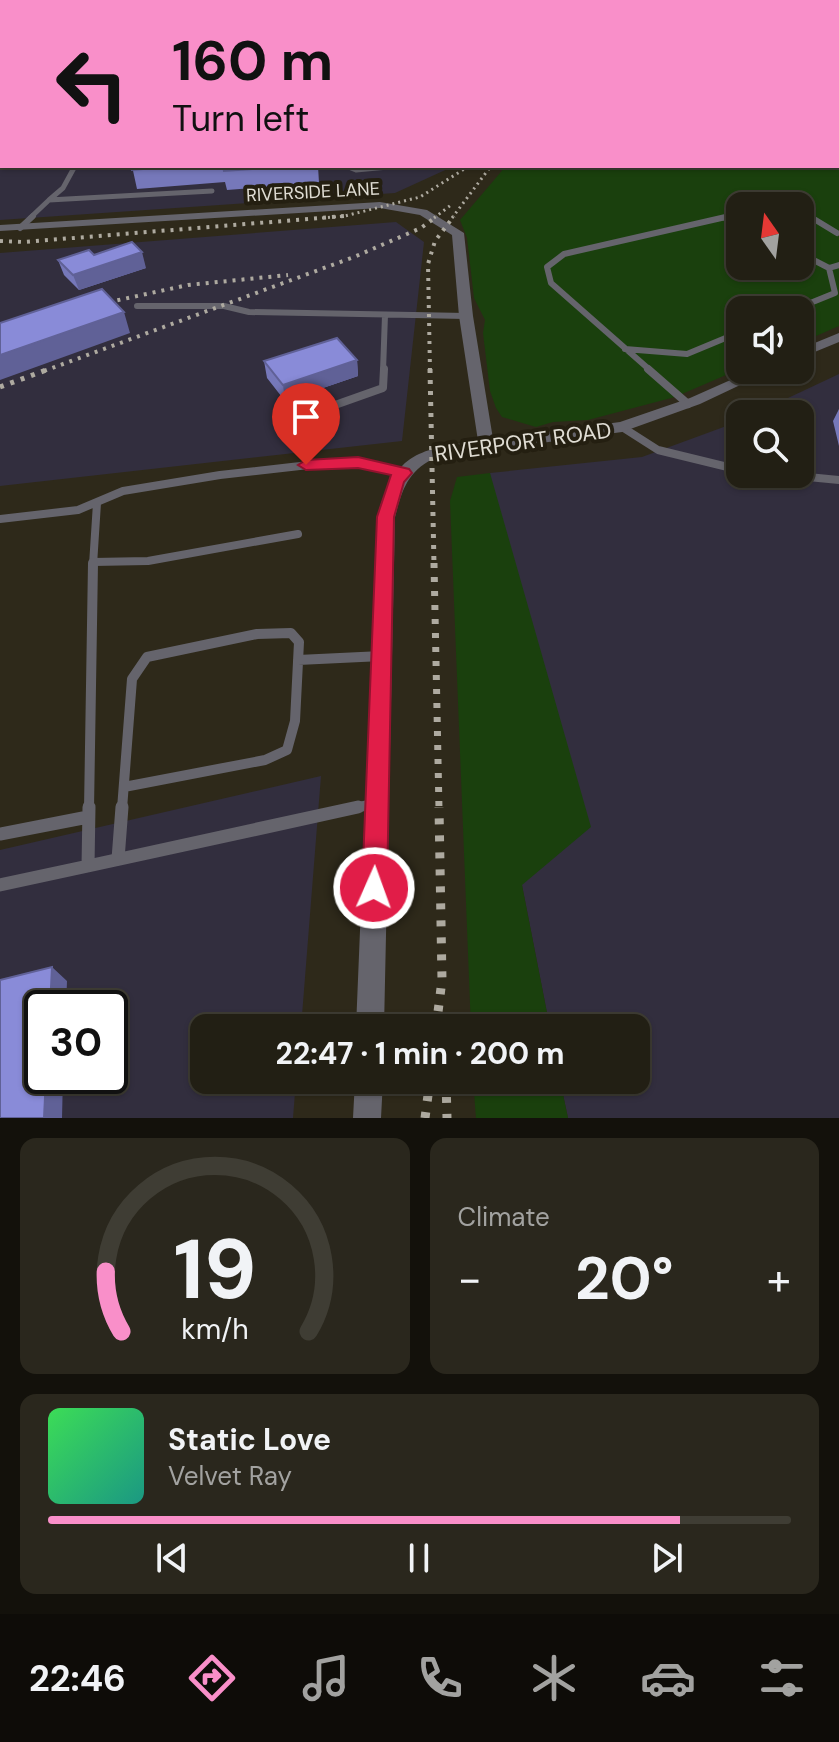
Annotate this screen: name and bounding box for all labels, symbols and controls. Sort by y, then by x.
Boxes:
text: 160 m [172,24,333,97]
icon: left [40,32,144,136]
text: Turn left [172,95,309,142]
street label: RIVERSIDE LANE [246,177,380,207]
north arrow [726,192,814,280]
map controls [726,192,814,488]
button: sound [726,296,814,384]
pin [272,383,340,465]
icon: arrive [284,395,328,439]
button: search [726,400,814,488]
street label: RIVERPORT ROAD [433,415,613,469]
position arrow [332,846,416,930]
speed limit sign: 30 [24,990,128,1094]
text: 22:47 · 1 min · 200 m [276,1034,564,1073]
text: Climate [458,1200,550,1234]
text: 19 [173,1215,256,1324]
text: 20° [575,1239,673,1318]
text: − [458,1250,482,1308]
text: + [767,1250,791,1308]
text: km/h [181,1311,249,1348]
text: Static Love [168,1420,331,1459]
text: Velvet Ray [168,1459,292,1493]
icon: previous [150,1536,194,1580]
icon: pause [397,1536,441,1580]
icon: next [645,1536,689,1580]
icon: directions [184,1650,240,1706]
icon: music [298,1650,354,1706]
icon: phone [412,1650,468,1706]
icon: climate [526,1650,582,1706]
icon: car [640,1650,696,1706]
icon: filters [754,1650,810,1706]
text: 22:46 [29,1655,126,1702]

